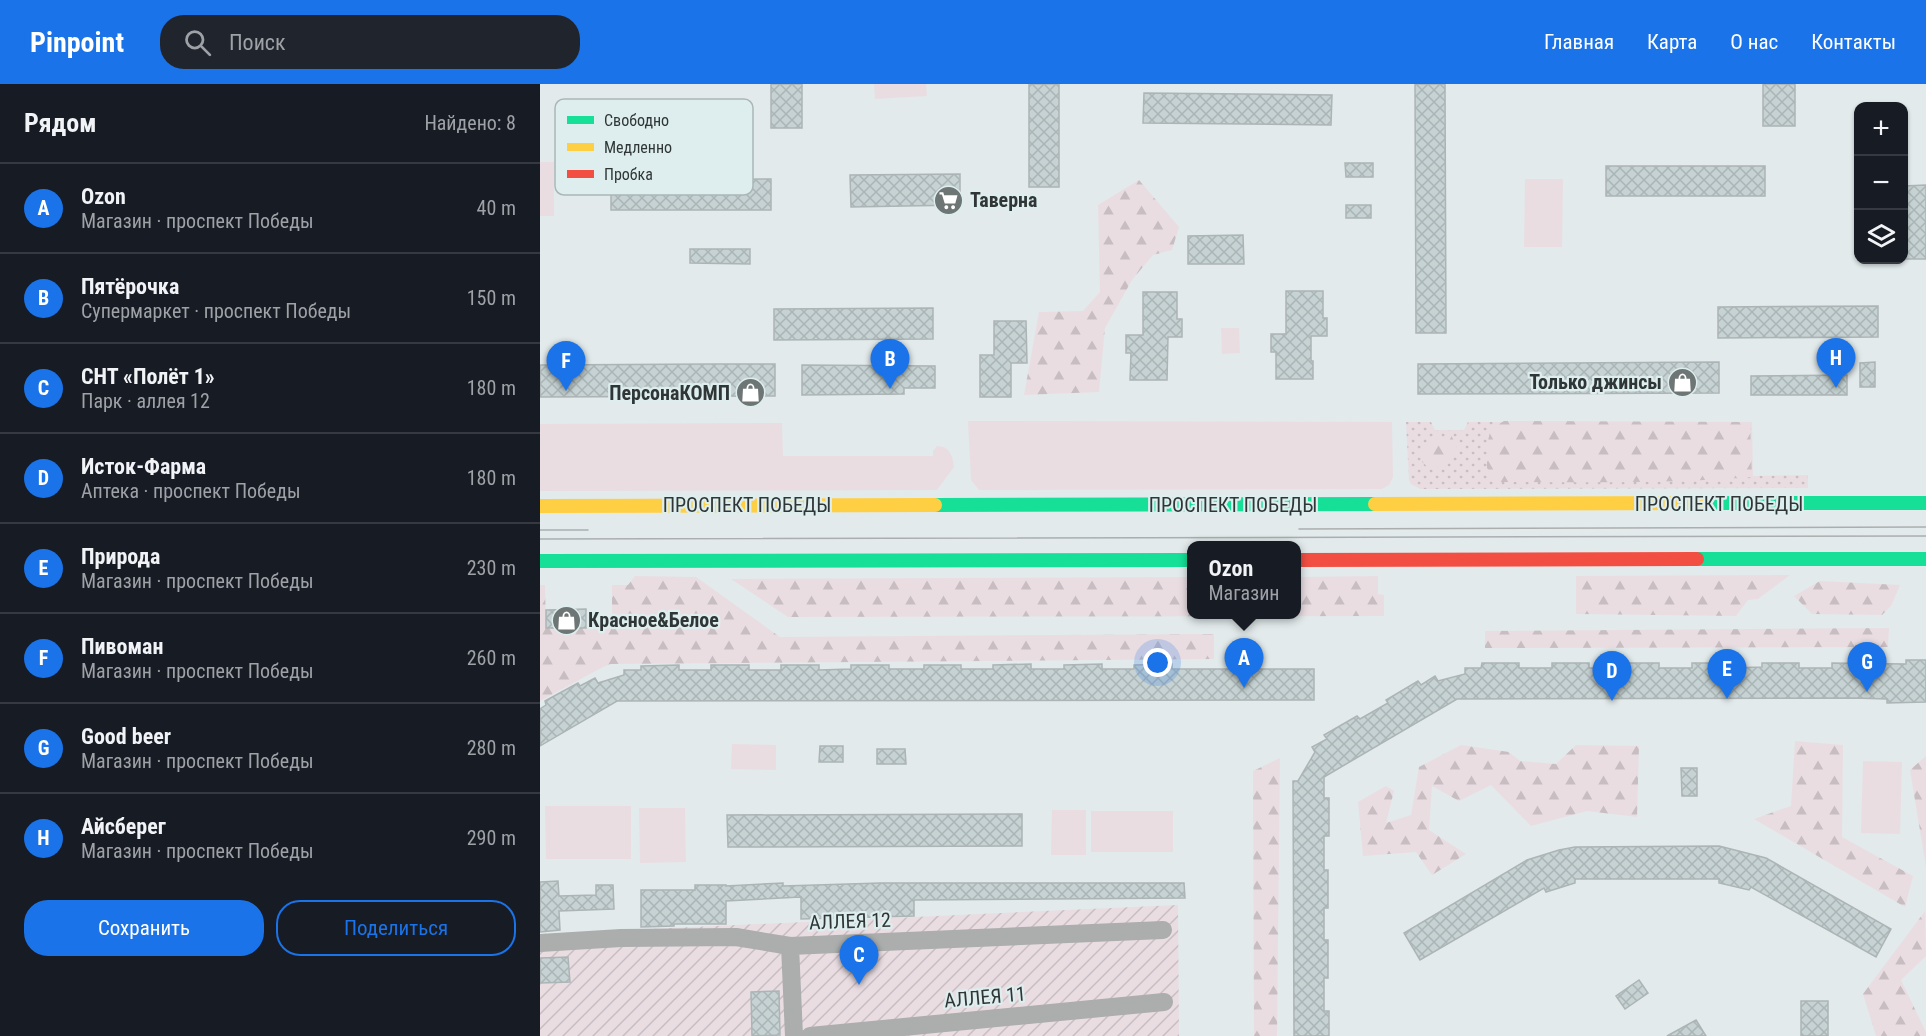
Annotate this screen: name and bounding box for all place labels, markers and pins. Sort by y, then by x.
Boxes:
supermarket icon: Таверна [933,184,965,216]
place label: Таверна [970,188,1037,212]
pin: H [1816,338,1856,388]
pin: B [870,340,910,389]
pin: F [546,342,586,391]
shop icon: Только джинсы [1667,366,1699,398]
place label: Только джинсы [1529,370,1662,394]
shop icon: ПерсонаКОМП [735,377,767,409]
place label: ПерсонаКОМП [609,381,730,405]
shop icon: Красное&Белое [551,604,583,636]
place label: Красное&Белое [588,608,719,632]
pin: A [1224,638,1264,688]
pin: G [1848,642,1886,692]
pin: E [1708,650,1746,699]
pin: D [1592,652,1632,701]
pin: C [840,936,878,985]

